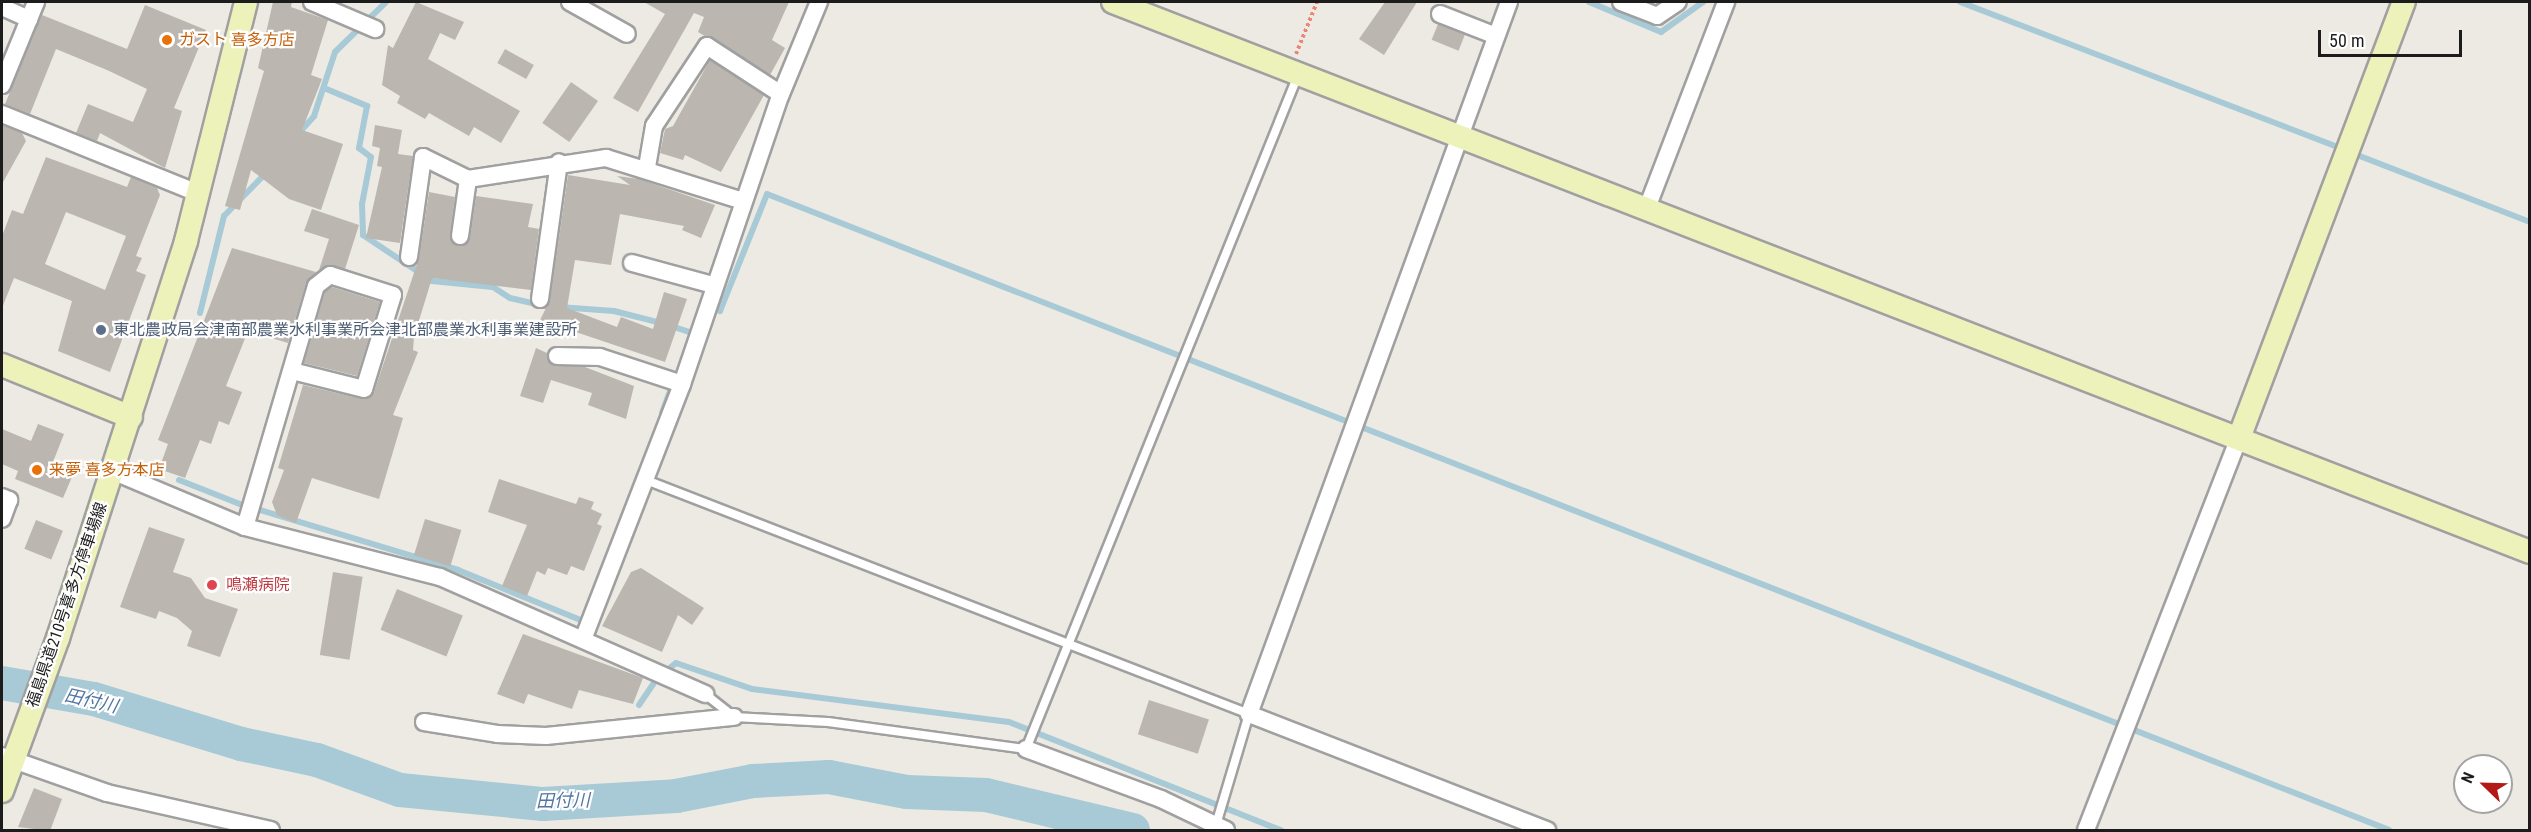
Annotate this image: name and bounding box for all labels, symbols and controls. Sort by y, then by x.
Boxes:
scale bar [2321,18,2465,56]
place label: ガスト 喜多方店 [179,30,295,50]
text: 50 m [2329,30,2364,51]
marker: ガスト 喜多方店 [160,33,174,47]
place label: 東北農政局会津南部農業水利事業所会津北部農業水利事業建設所 [113,320,577,340]
marker: 東北農政局会津南部農業水利事業所会津北部農業水利事業建設所 [94,323,108,337]
place label: 来夢 喜多方本店 [49,460,165,480]
marker: 来夢 喜多方本店 [30,463,44,477]
street label: 福島県道210号喜多方停車場線 [23,500,111,710]
place label: 鳴瀬病院 [226,575,290,595]
marker: 鳴瀬病院 [203,576,221,594]
water label: 田付川 [62,684,120,718]
north arrow [2453,754,2513,814]
text: N [2457,769,2478,786]
water label: 田付川 [536,790,590,812]

